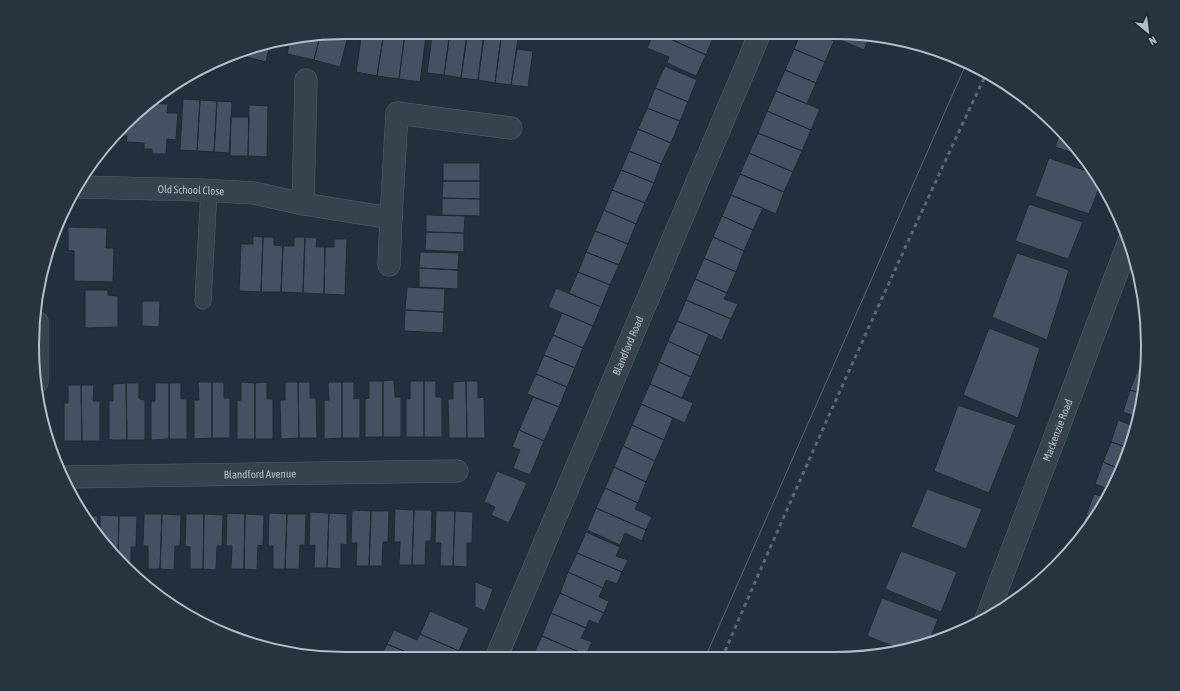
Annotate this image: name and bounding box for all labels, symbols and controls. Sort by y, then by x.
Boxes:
north arrow [1128,12,1168,52]
text: N [1147,34,1159,48]
street label: Old School Close [158,183,225,197]
street label: Blandford Road [610,314,646,377]
street label: Mackenzie Road [1040,397,1075,463]
street label: Blandford Avenue [224,467,296,481]

